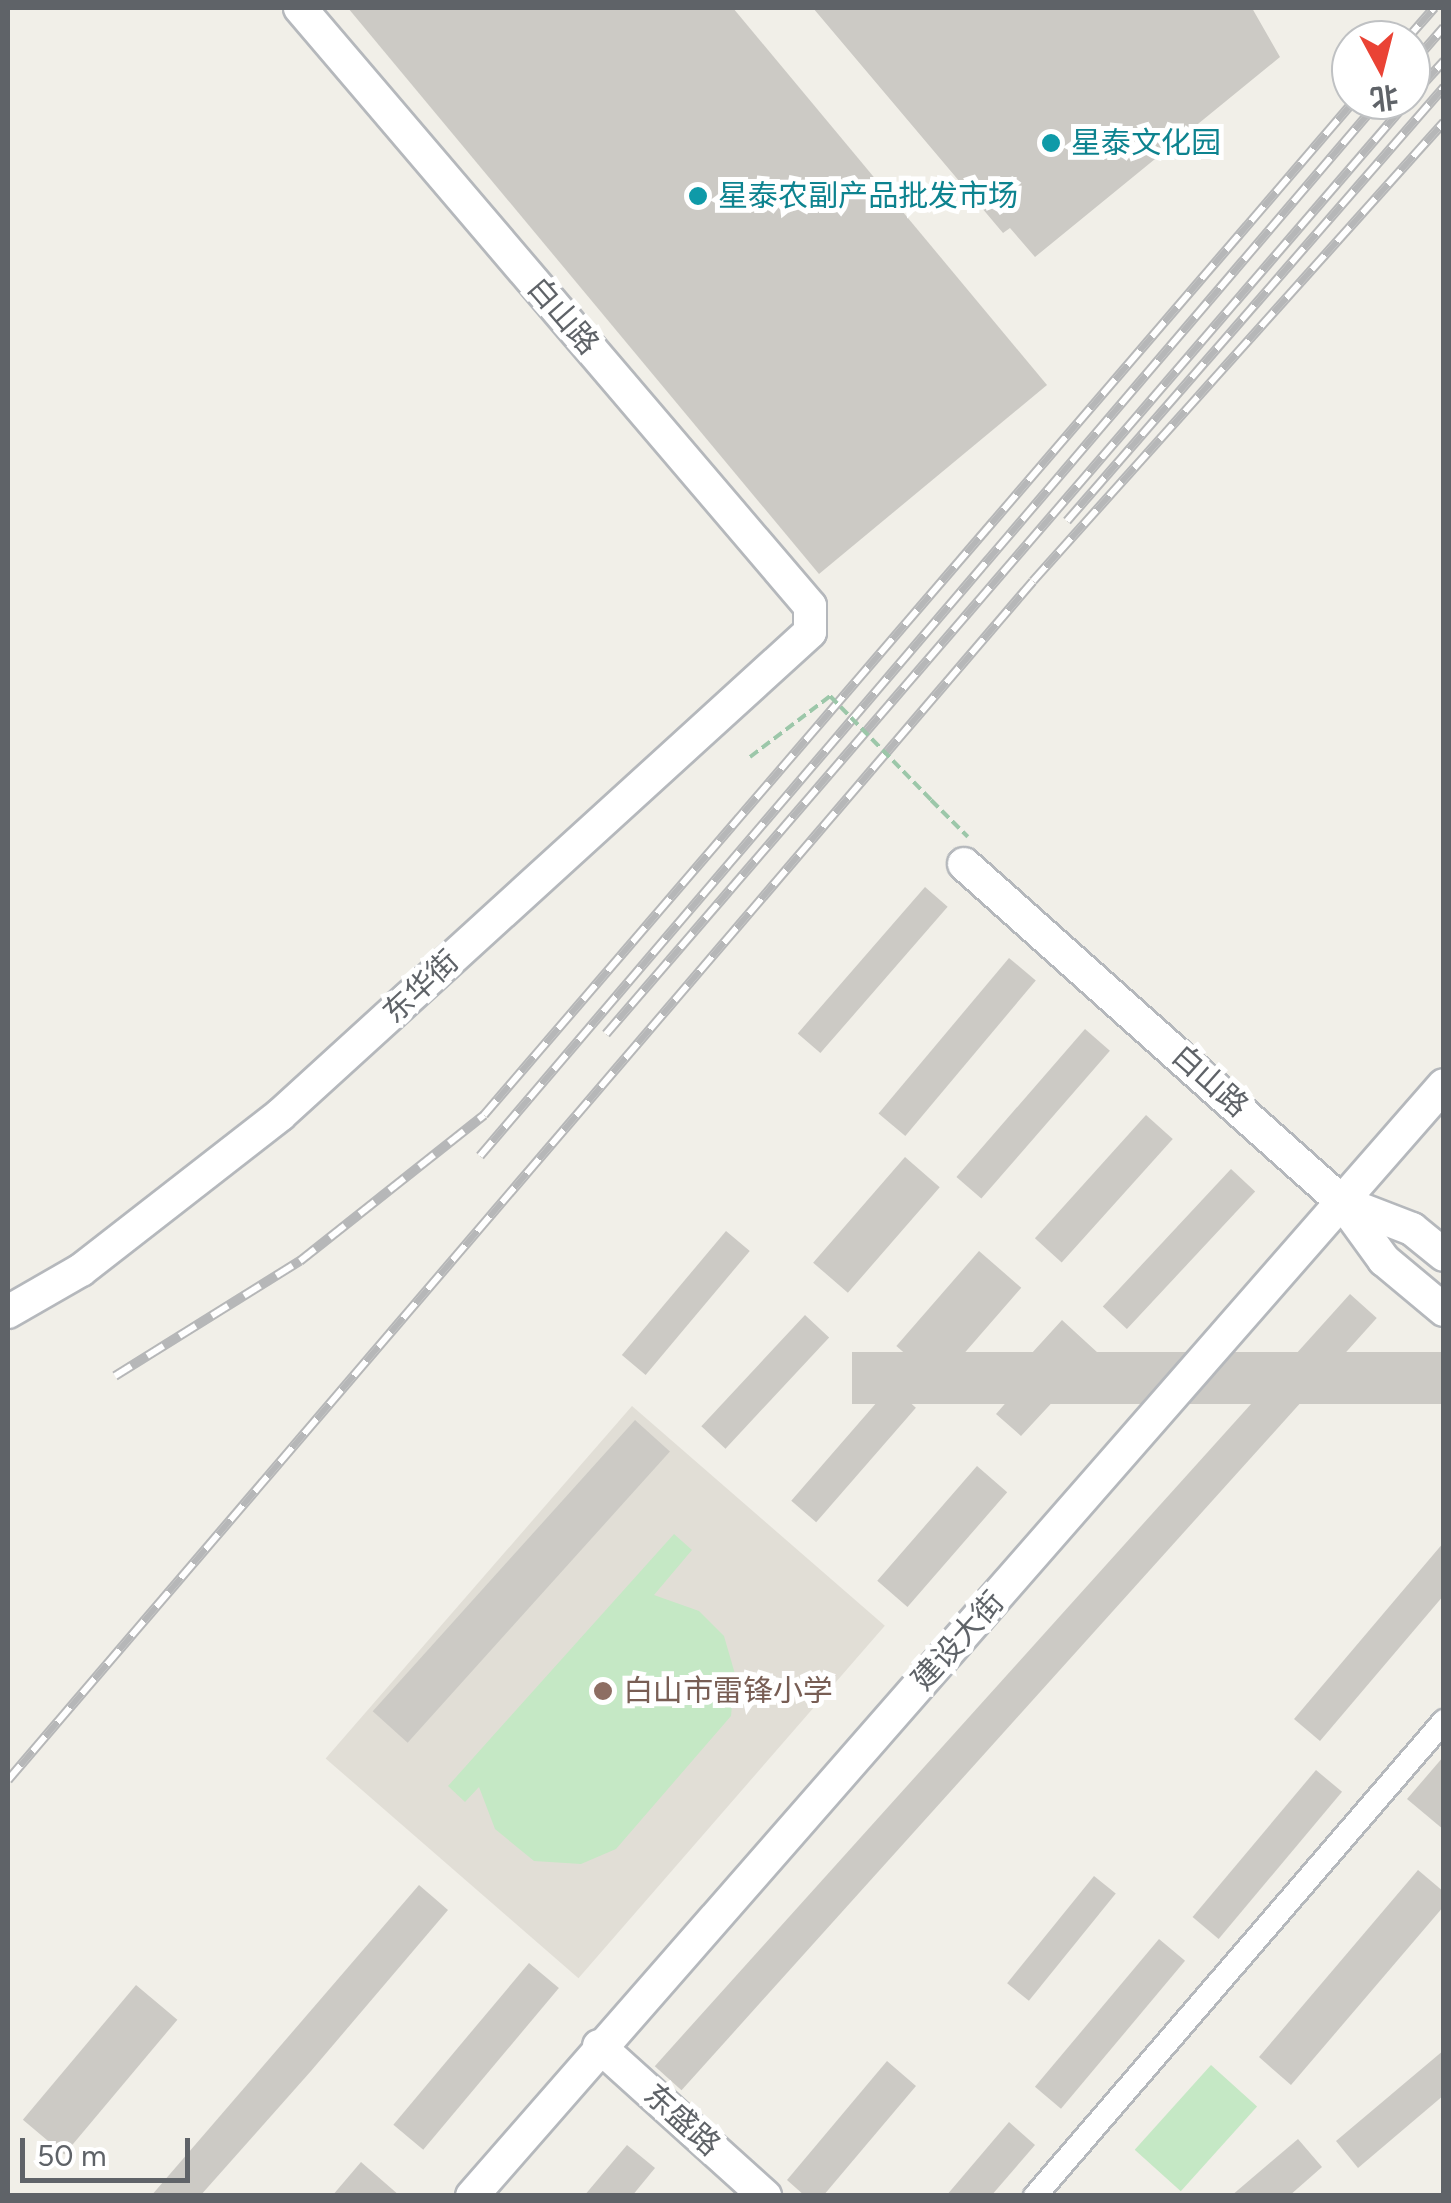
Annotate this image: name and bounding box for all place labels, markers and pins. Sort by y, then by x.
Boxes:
place label: 星泰文化园 [1071,125,1221,161]
marker: 星泰文化园 [1040,132,1062,154]
place label: 星泰农副产品批发市场 [718,178,1018,214]
marker: 星泰农副产品批发市场 [687,185,709,207]
place label: 白山市雷锋小学 [623,1673,833,1709]
marker: 白山市雷锋小学 [592,1680,614,1702]

